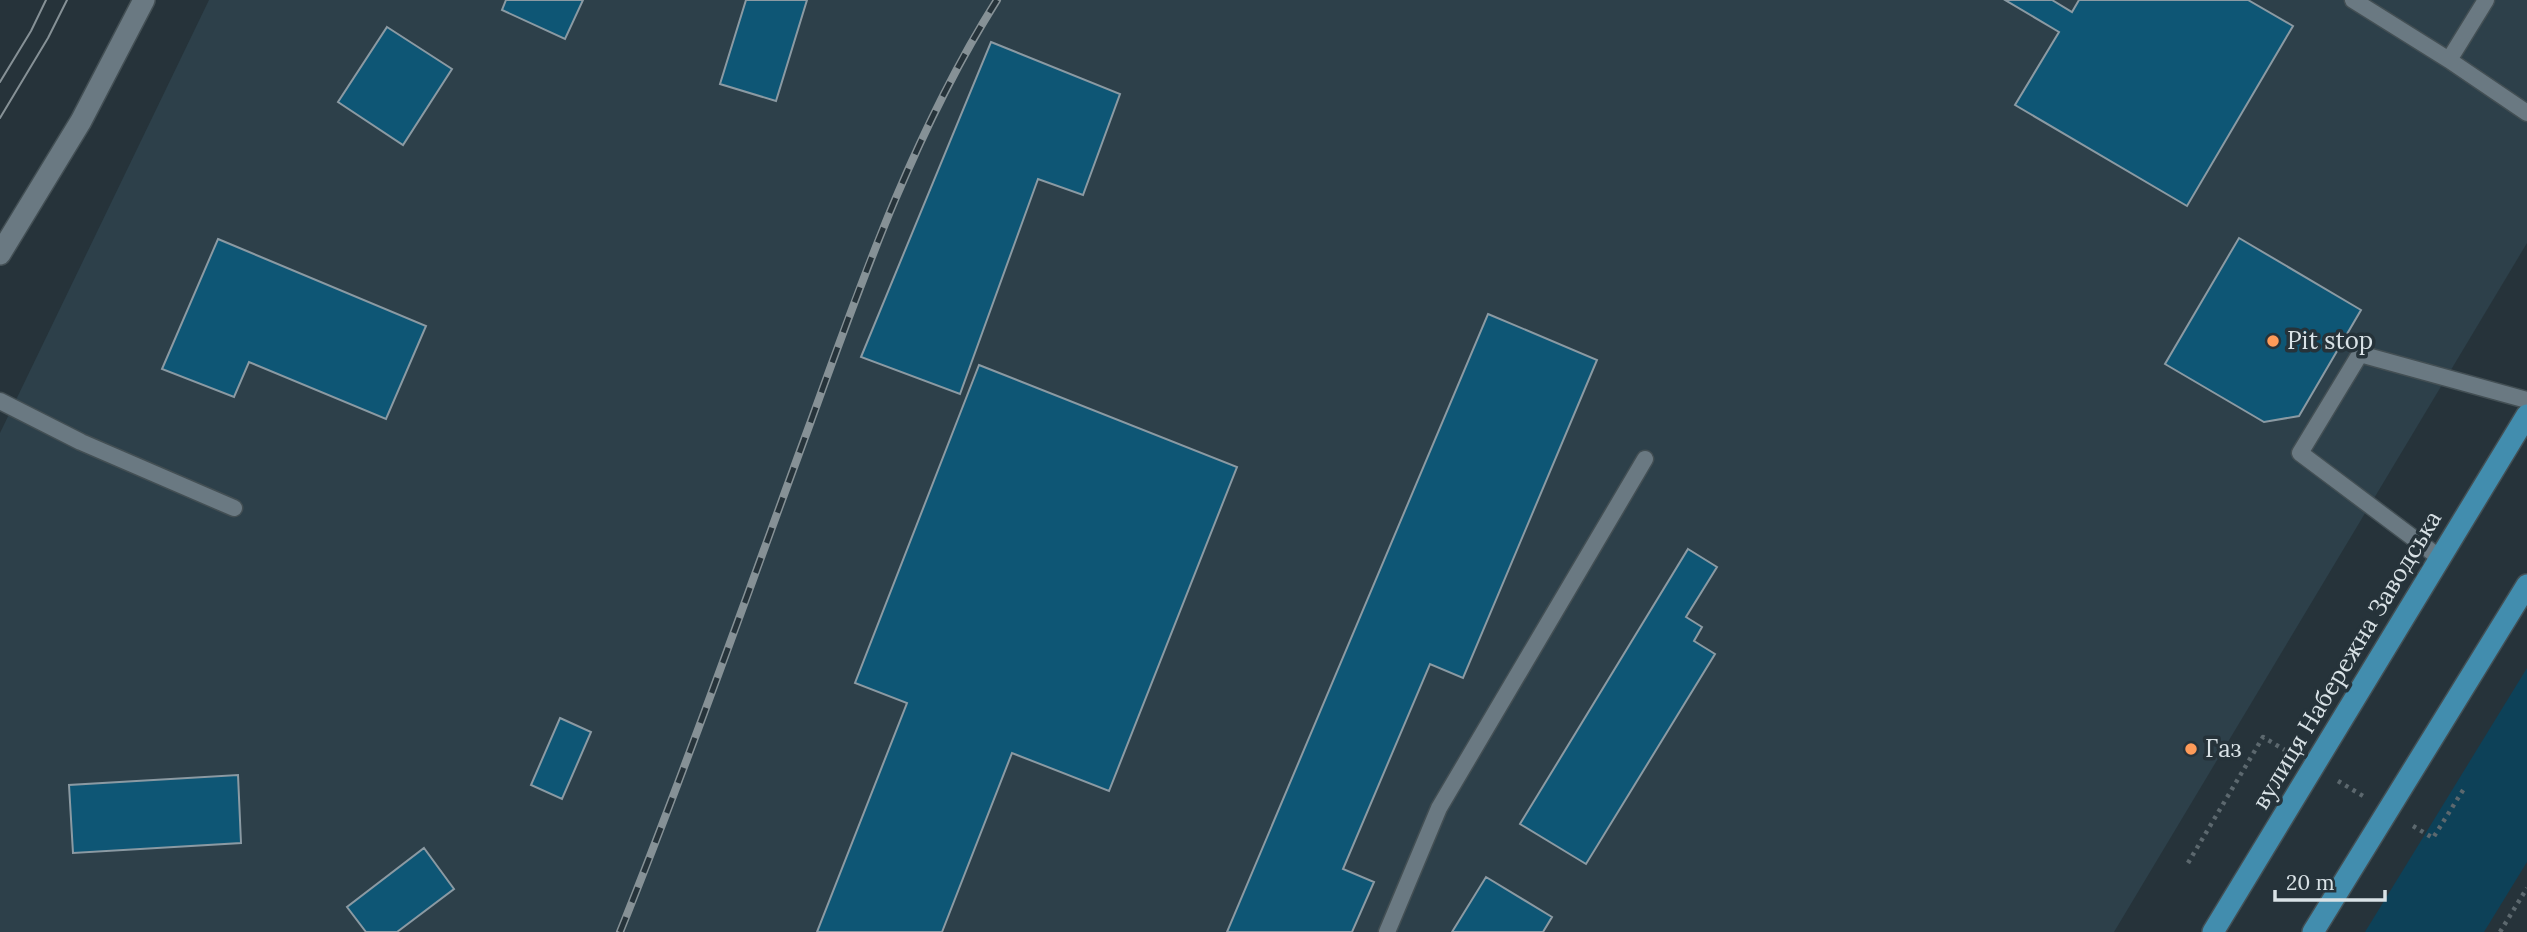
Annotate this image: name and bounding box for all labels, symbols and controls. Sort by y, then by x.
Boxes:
place label: Pit stop [2287,325,2373,356]
marker: Pit stop [2265,333,2281,349]
street label: вулиця Набережна Заводська [2245,505,2448,815]
place label: Газ [2205,733,2242,764]
marker: Газ [2183,741,2199,757]
scale bar [2275,858,2385,902]
text: 20 m [2286,869,2335,896]

